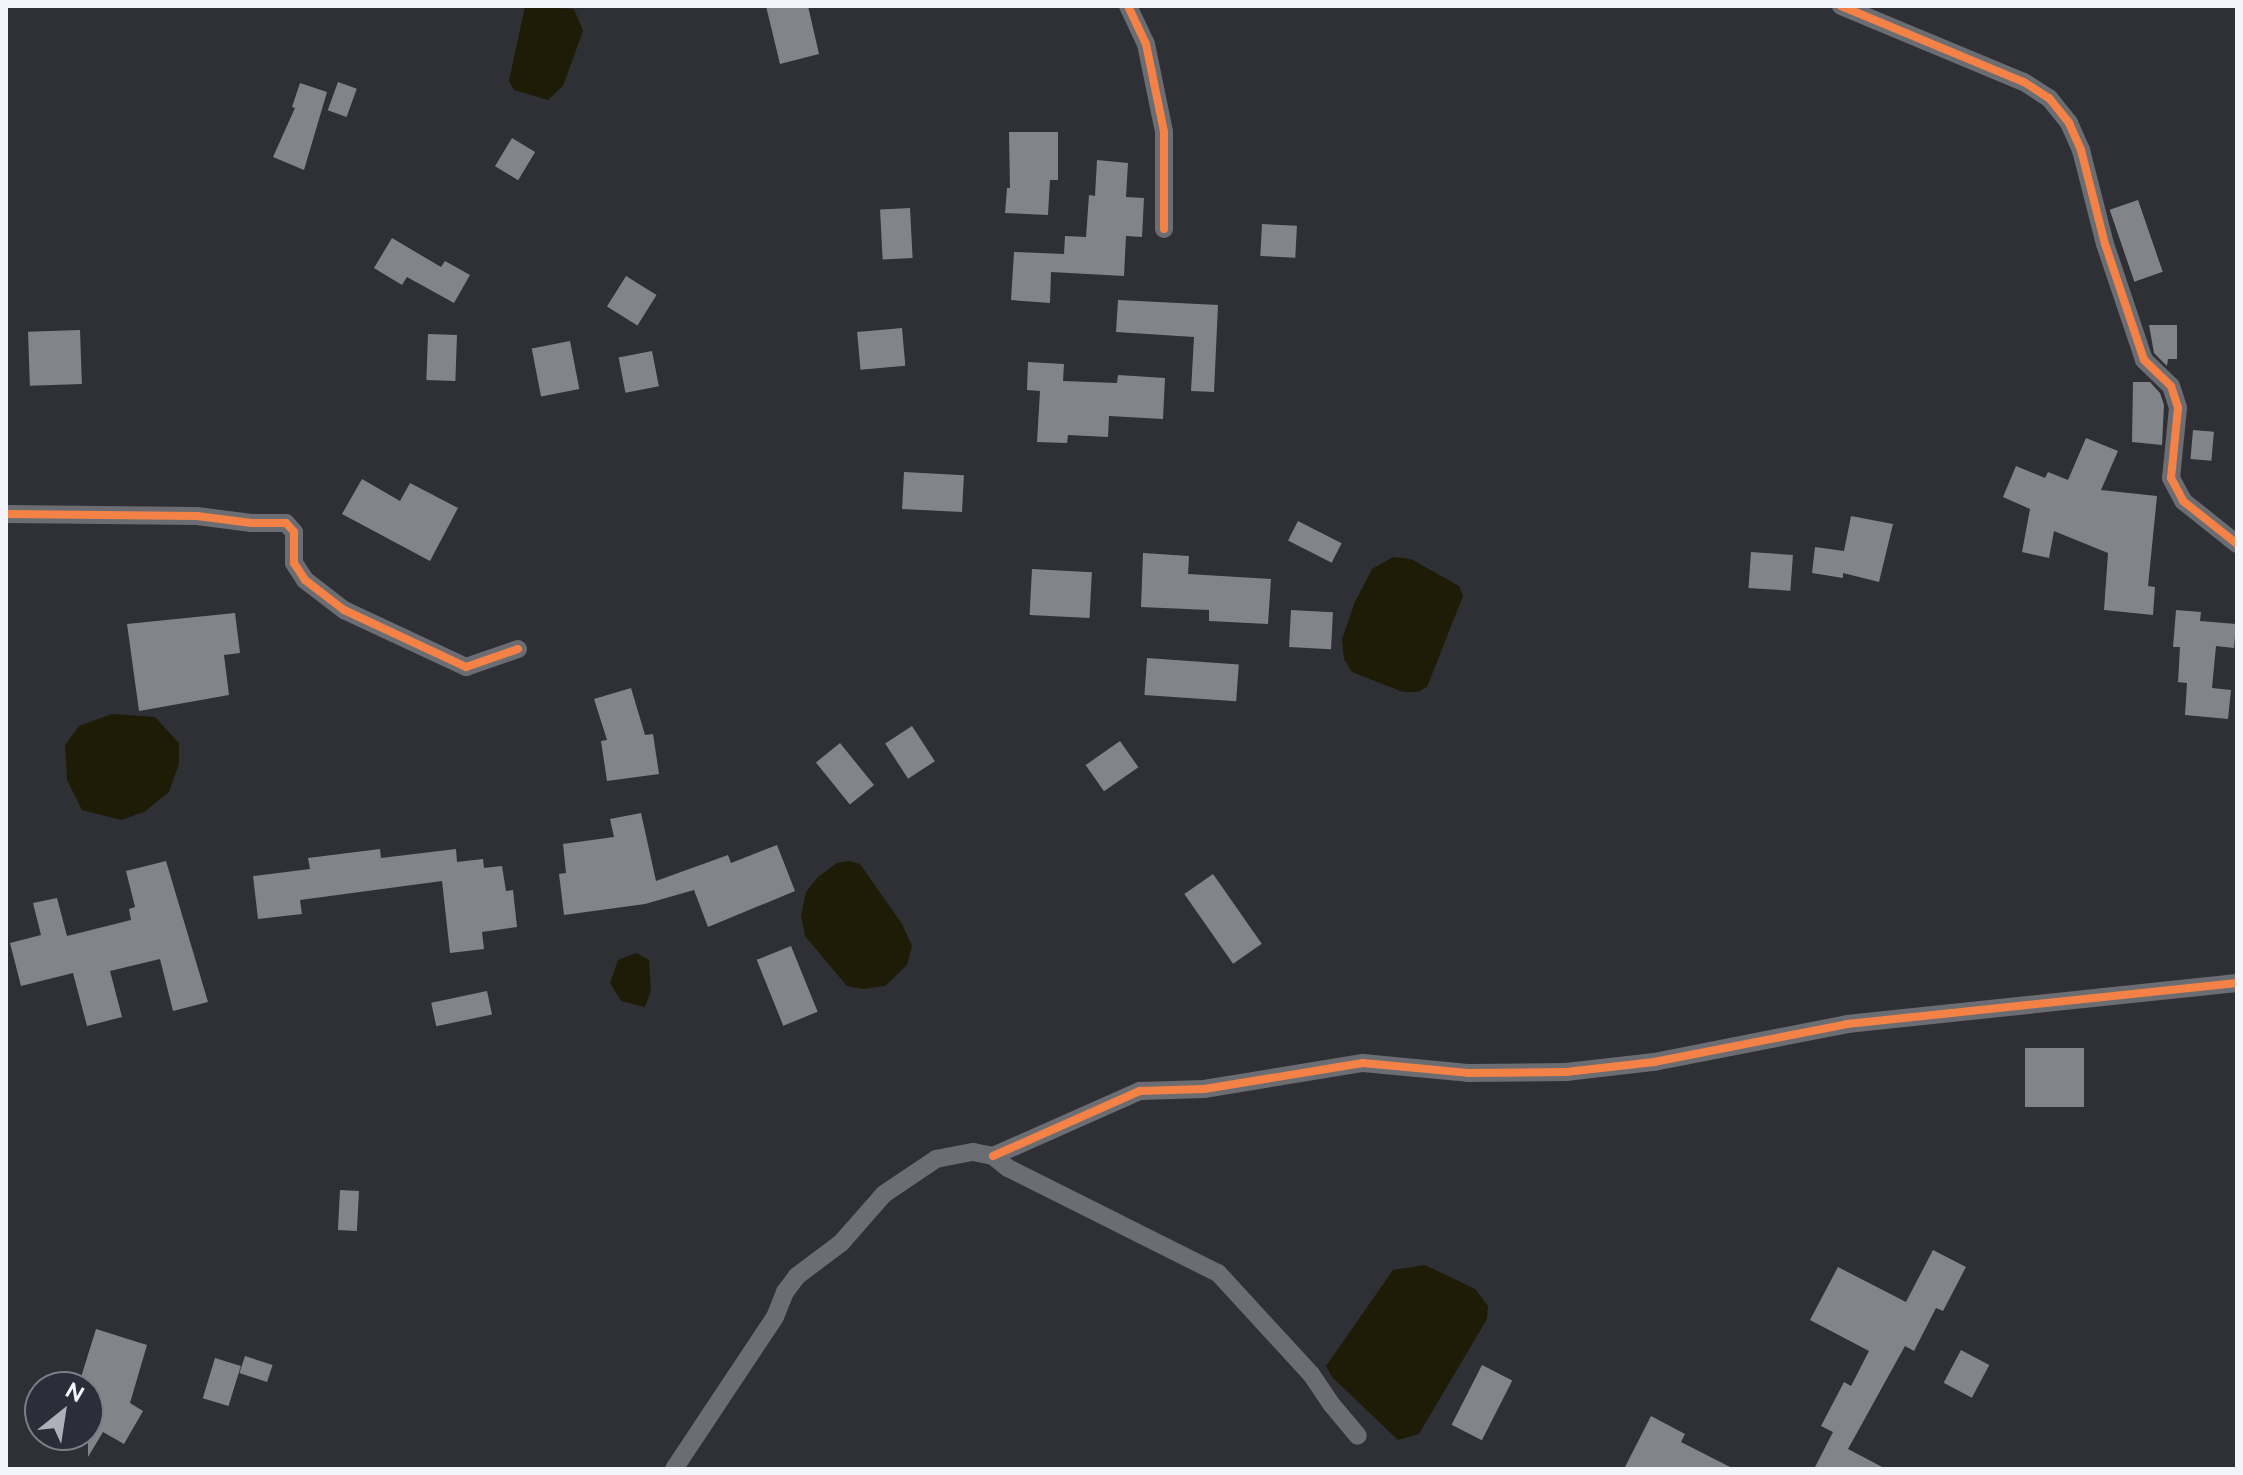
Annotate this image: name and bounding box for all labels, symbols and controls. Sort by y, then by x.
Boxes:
north arrow [24,1371,104,1451]
text: N [61,1376,89,1407]

